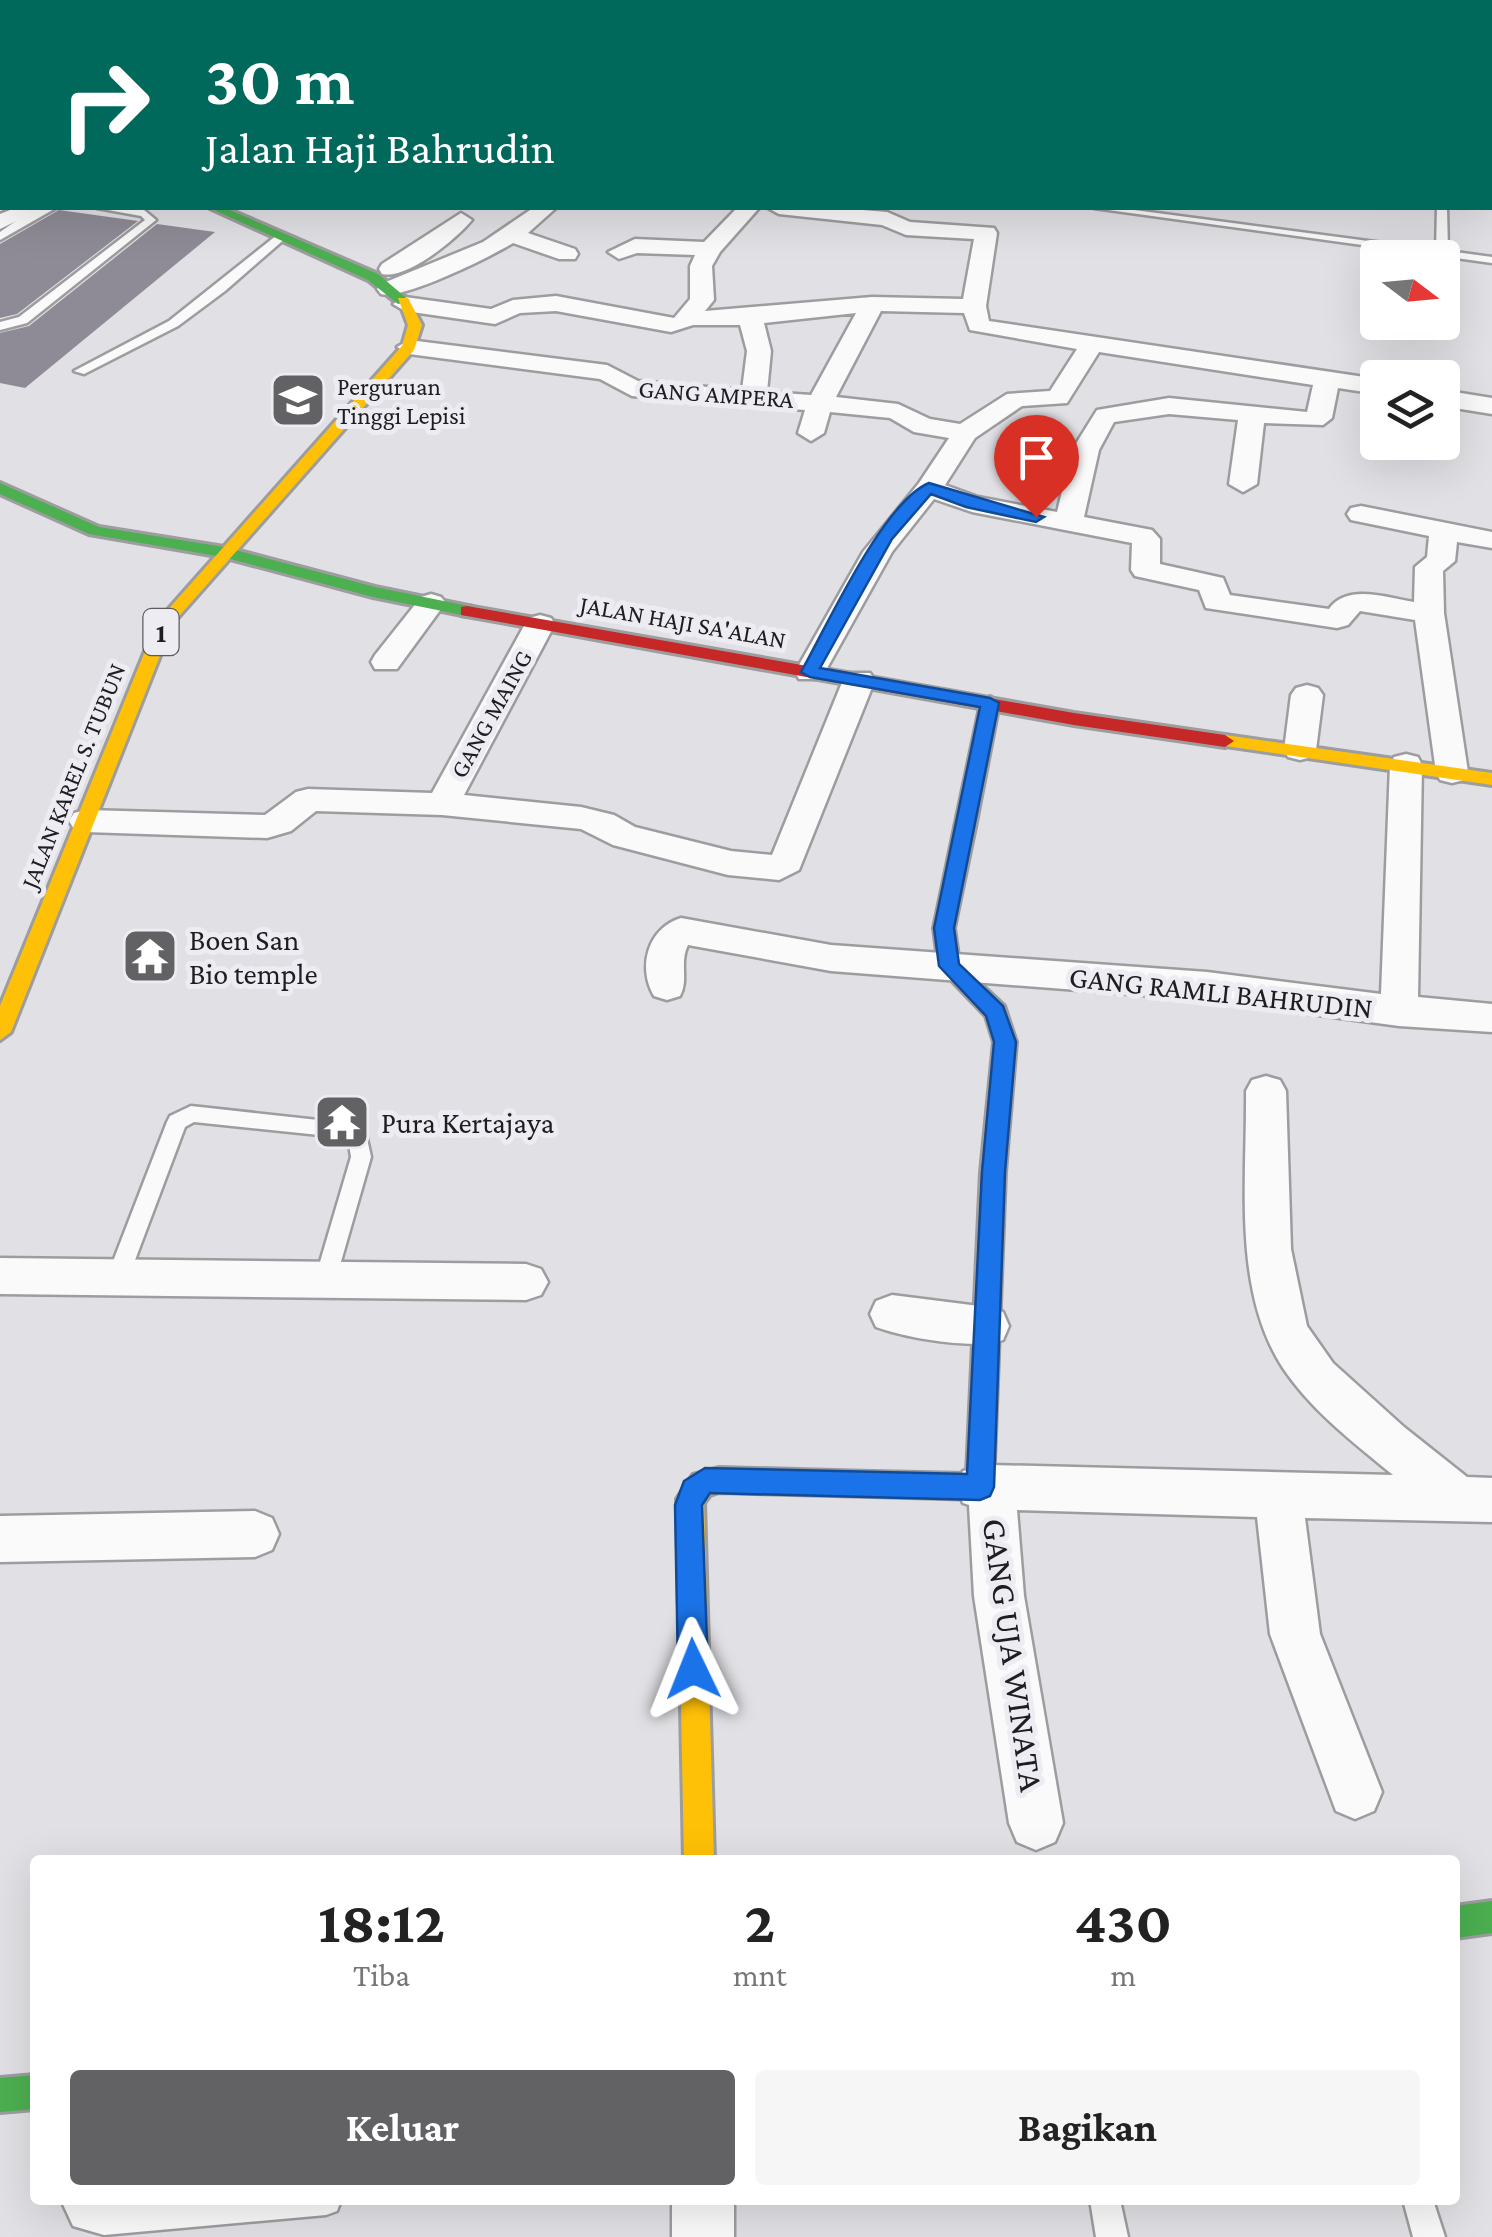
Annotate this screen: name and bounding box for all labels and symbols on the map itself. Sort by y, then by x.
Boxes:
north arrow [1360,240,1460,340]
school or university icon: Perguruan Tinggi Lepisi [268,370,328,430]
place label: Perguruan Tinggi Lepisi [337,373,465,430]
street label: GANG AMPERA [638,375,795,413]
pin [994,415,1079,518]
street label: JALAN HAJI SA'ALAN [576,590,788,654]
road number: 1 [144,609,178,655]
street label: GANG MAING [445,645,537,783]
street label: JALAN KAREL S. TUBUN [15,660,131,895]
place label: Boen San Bio temple [189,923,318,991]
temple icon: Boen San Bio temple [120,926,180,986]
street label: GANG RAMLI BAHRUDIN [1068,960,1374,1024]
temple icon: Pura Kertajaya [312,1092,372,1152]
place label: Pura Kertajaya [381,1106,555,1140]
street label: GANG UJA WINATA [975,1516,1051,1794]
position arrow [641,1617,745,1721]

